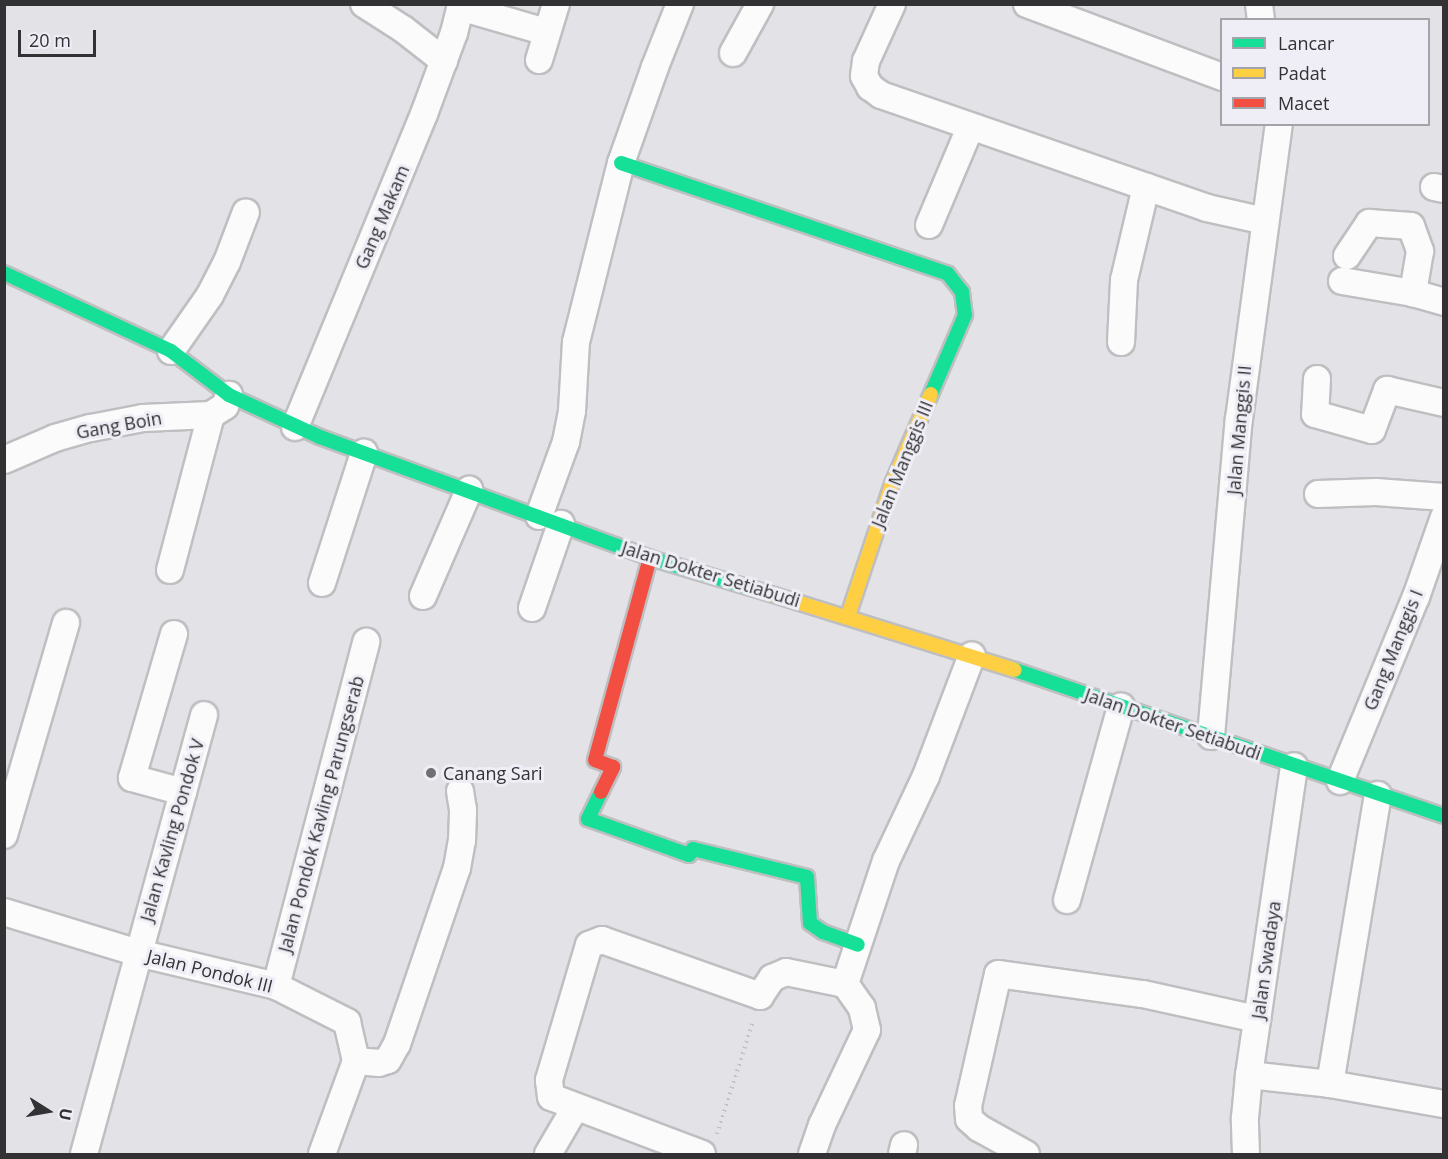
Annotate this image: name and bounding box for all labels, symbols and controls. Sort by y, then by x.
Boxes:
scale bar [21,18,99,56]
legend [1220,18,1430,126]
text: 20 m [29,28,71,52]
text: Lancar [1278,31,1334,55]
text: Padat [1278,61,1326,85]
text: Macet [1278,91,1329,115]
street label: Gang Makam [350,162,414,272]
street label: Jalan Manggis II [1223,364,1255,496]
street label: Jalan Manggis III [867,397,937,531]
street label: Gang Boin [74,407,164,443]
street label: Jalan Dokter Setiabudi [619,537,803,611]
street label: Gang Manggis I [1359,587,1427,713]
street label: Jalan Pondok Kavling Parungserab [274,673,368,955]
street label: Jalan Dokter Setiabudi [1082,684,1264,764]
street label: Jalan Kavling Pondok V [136,736,208,924]
place label: Canang Sari [443,762,543,784]
marker: Canang Sari [424,766,438,780]
street label: Jalan Swadaya [1247,900,1285,1020]
street label: Jalan Pondok III [145,945,275,997]
north arrow [18,1081,78,1141]
text: U [54,1106,78,1122]

